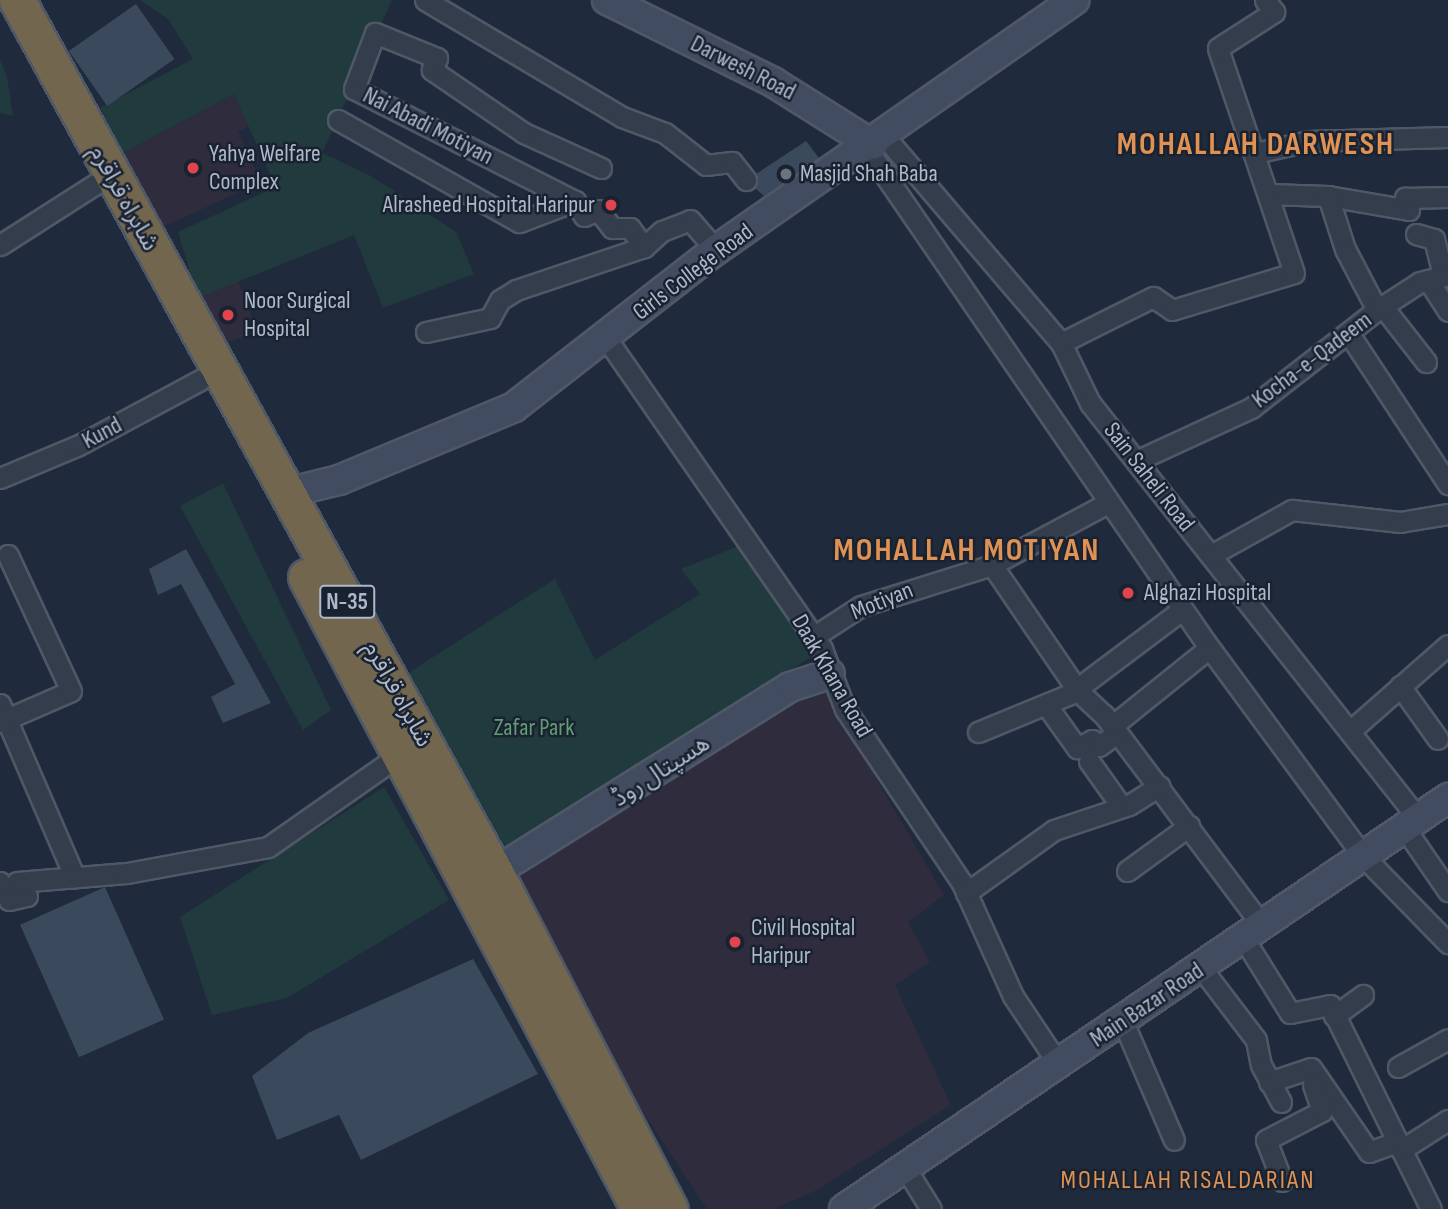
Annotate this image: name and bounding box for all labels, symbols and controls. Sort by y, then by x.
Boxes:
street label: Darwesh Road [686,29,800,107]
street label: Nai Abadi Motiyan [358,81,498,171]
district label: MOHALLAH DARWESH [1119,126,1393,164]
street label: شاہراہ قراقرم [83,140,165,256]
place label: Yahya Welfare Complex [209,140,321,196]
marker: Yahya Welfare Complex [183,158,203,178]
place label: Masjid Shah Baba [800,160,938,188]
marker: Masjid Shah Baba [778,166,794,182]
place label: Alrasheed Hospital Haripur [383,191,595,219]
marker: Alrasheed Hospital Haripur [601,195,621,215]
street label: Girls College Road [627,217,759,327]
place label: Noor Surgical Hospital [244,287,350,343]
marker: Noor Surgical Hospital [218,305,238,325]
street label: Kocha-e-Qadeem [1246,306,1378,414]
street label: Kund [77,411,127,455]
street label: Sain Saheli Road [1097,417,1201,537]
district label: MOHALLAH MOTIYAN [836,532,1098,570]
street label: Motiyan [847,576,917,626]
place label: Alghazi Hospital [1144,579,1271,607]
road number: N-35 [319,582,375,622]
marker: Alghazi Hospital [1118,583,1138,603]
street label: Daak Khana Road [785,610,879,742]
street label: شاہراہ قراقرم [357,636,439,752]
park label: Zafar Park [494,714,574,742]
street label: ھسپتال روڈ [607,729,715,813]
place label: Civil Hospital Haripur [751,914,855,970]
marker: Civil Hospital Haripur [725,932,745,952]
street label: Main Bazar Road [1085,957,1209,1053]
district label: MOHALLAH RISALDARIAN [1063,1165,1313,1197]

